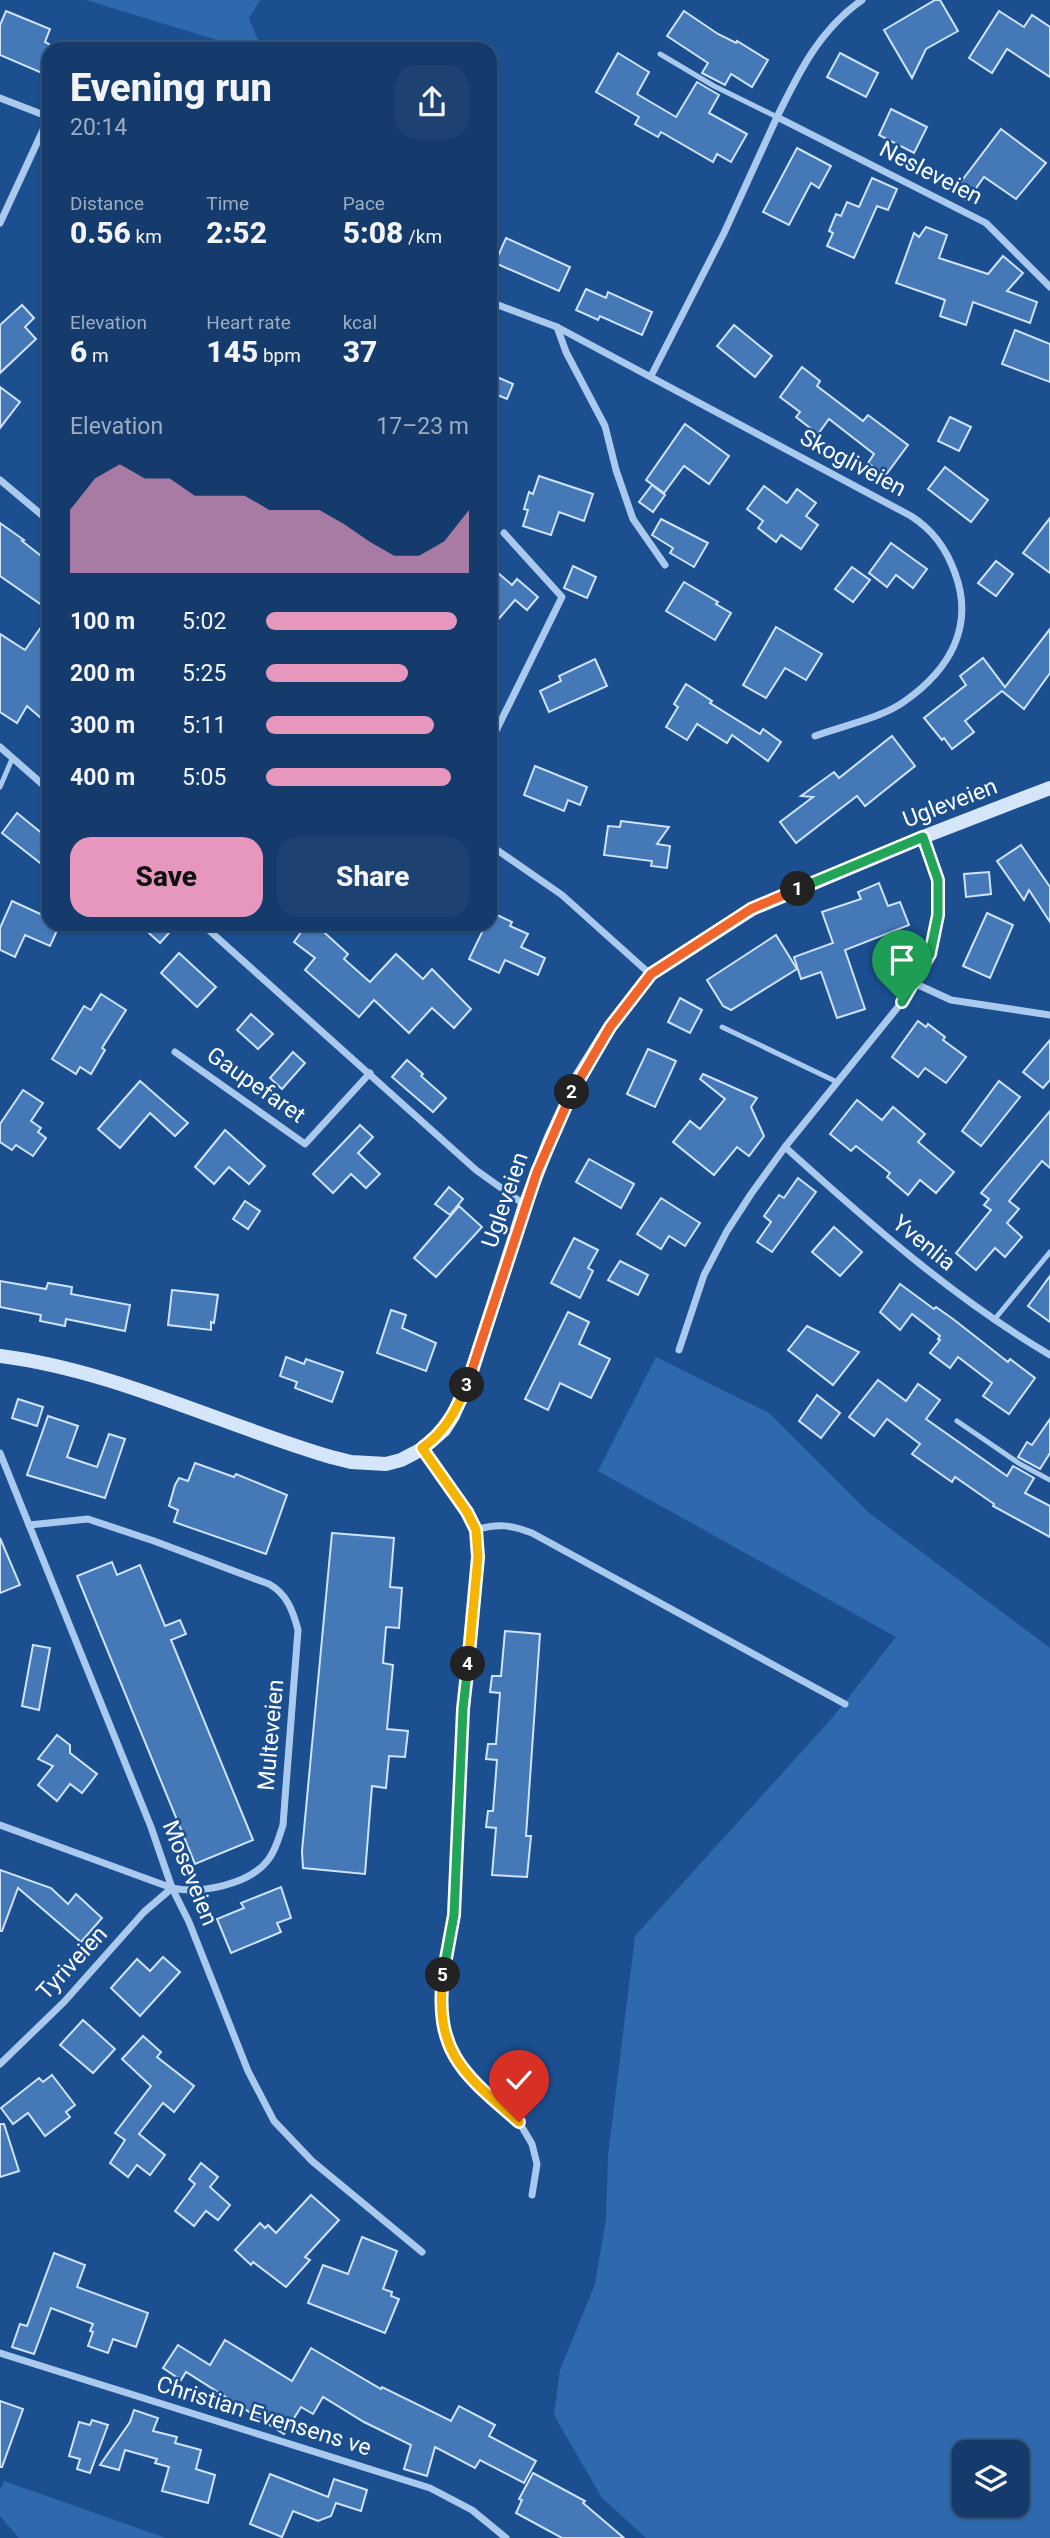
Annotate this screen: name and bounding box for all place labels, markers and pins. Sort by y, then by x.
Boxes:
pin: 1 [780,872,816,906]
pin [872,930,932,1002]
pin: 2 [554,1074,590,1110]
pin: 3 [449,1368,484,1402]
pin: 4 [450,1646,486,1682]
pin: 5 [426,1958,460,1993]
pin [489,2050,549,2122]

